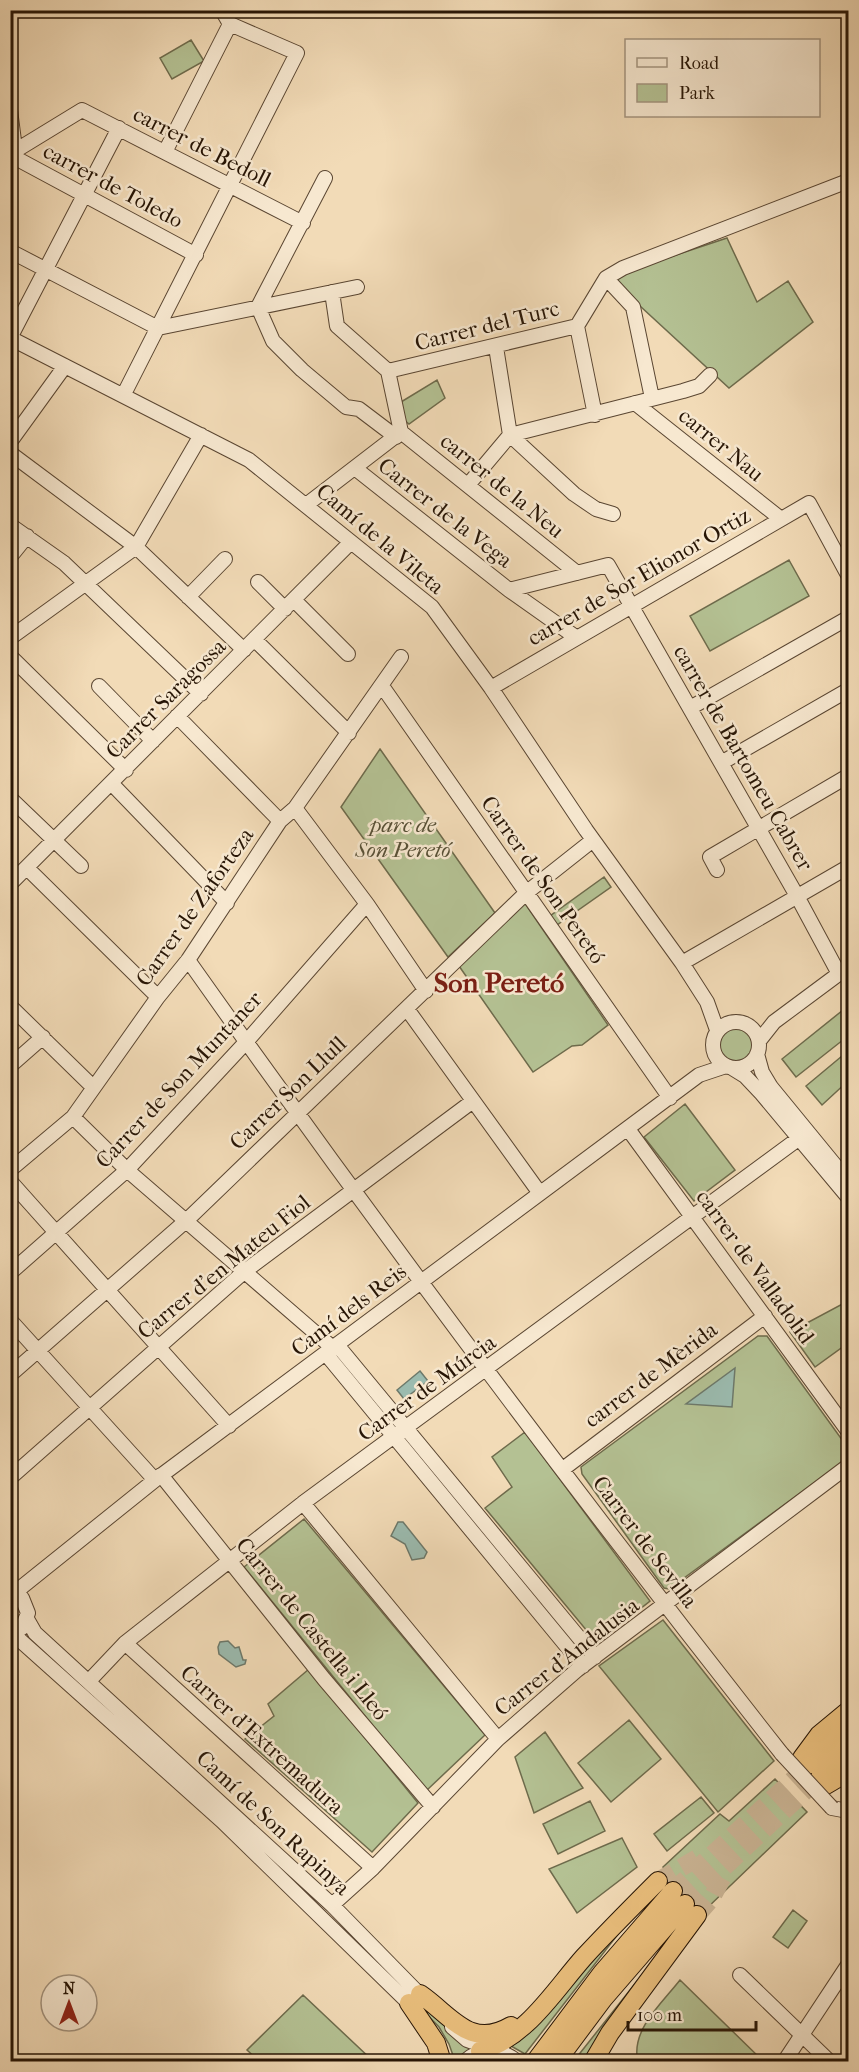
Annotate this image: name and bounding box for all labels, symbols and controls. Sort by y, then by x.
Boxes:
legend [625,39,820,117]
text: Road [679,53,719,74]
text: Park [679,83,716,104]
street label: carrer de Bedoll [129,101,275,193]
street label: carrer de Toledo [39,138,187,234]
street label: Carrer del Turc [412,295,562,356]
street label: carrer Nau [673,403,769,488]
street label: carrer de la Neu [435,428,569,544]
street label: Carrer de la Vega [373,453,518,574]
street label: Camí de la Vileta [311,478,450,600]
street label: carrer de Sor Elionor Ortiz [523,502,755,652]
street label: Carrer Saragossa [101,633,232,764]
street label: carrer de Bartomeu Cabrer [668,641,819,876]
street label: Carrer de Son Peretó [475,791,611,969]
park label: parc de Son Peretó [354,812,453,863]
street label: Carrer de Zaforteza [131,822,260,991]
district label: Son Peretó [434,966,564,999]
street label: Carrer de Son Muntaner [90,986,268,1174]
street label: Carrer Son Llull [224,1031,352,1155]
street label: carrer de Valladolid [690,1185,820,1350]
street label: Carrer d'en Mateu Fiol [132,1189,316,1345]
street label: Camí dels Reis [286,1258,412,1362]
street label: carrer de Mèrida [579,1316,723,1433]
street label: Carrer de Múrcia [353,1329,502,1447]
street label: Carrer de Sevilla [587,1471,703,1614]
street label: Carrer de Castella i Lleó [230,1532,394,1726]
street label: Carrer d'Andalusia [489,1592,645,1722]
street label: Carrer d'Extremadura [175,1660,349,1821]
street label: Camí de Son Rapinya [191,1745,356,1901]
north arrow [39,1973,99,2033]
text: N [63,1979,76,1998]
scale bar [628,1994,756,2032]
text: 100 m [637,2005,682,2026]

